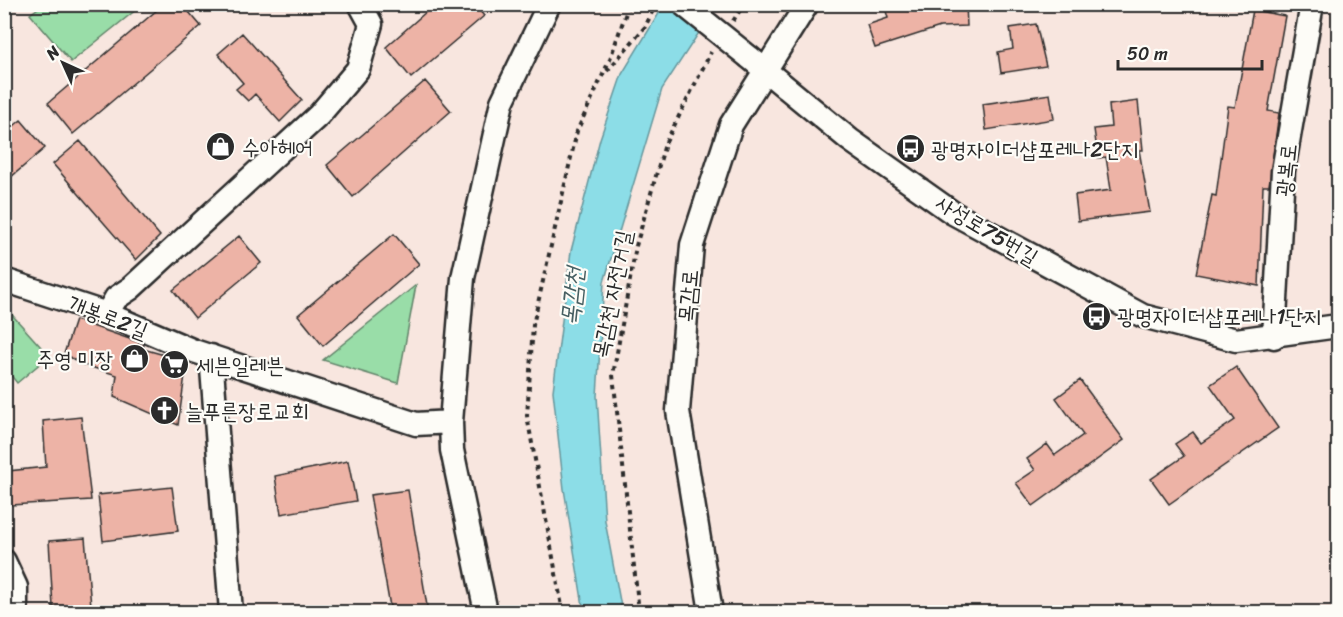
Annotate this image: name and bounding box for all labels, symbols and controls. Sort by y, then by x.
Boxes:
north arrow [33,33,93,93]
scale bar [1118,33,1262,71]
text: N [38,38,68,68]
text: 50 m [1127,38,1168,70]
place label: 수아헤어 [242,128,313,167]
place label: 광명자이더샵포레나2단지 [931,130,1138,169]
shop icon: 수아헤어 [205,131,237,163]
bus stop icon: 광명자이더샵포레나2단지 [894,133,926,165]
street label: 광복로 [1264,142,1308,198]
street label: 사성로75번길 [928,184,1046,276]
street label: 목감천 자전거길 [580,226,644,361]
water label: 목감천 [548,262,596,327]
street label: 목감로 [666,268,710,324]
street label: 개봉로2길 [62,284,154,350]
place label: 광명자이더샵포레나1단지 [1117,297,1321,336]
bus stop icon: 광명자이더샵포레나1단지 [1080,300,1112,332]
place label: 주영 미장 [36,340,113,379]
shop icon: 주영 미장 [118,343,150,375]
place label: 세븐일레븐 [196,346,285,385]
supermarket icon: 세븐일레븐 [159,349,191,381]
place label: 늘푸른장로교회 [185,392,309,431]
church icon: 늘푸른장로교회 [148,395,180,427]

